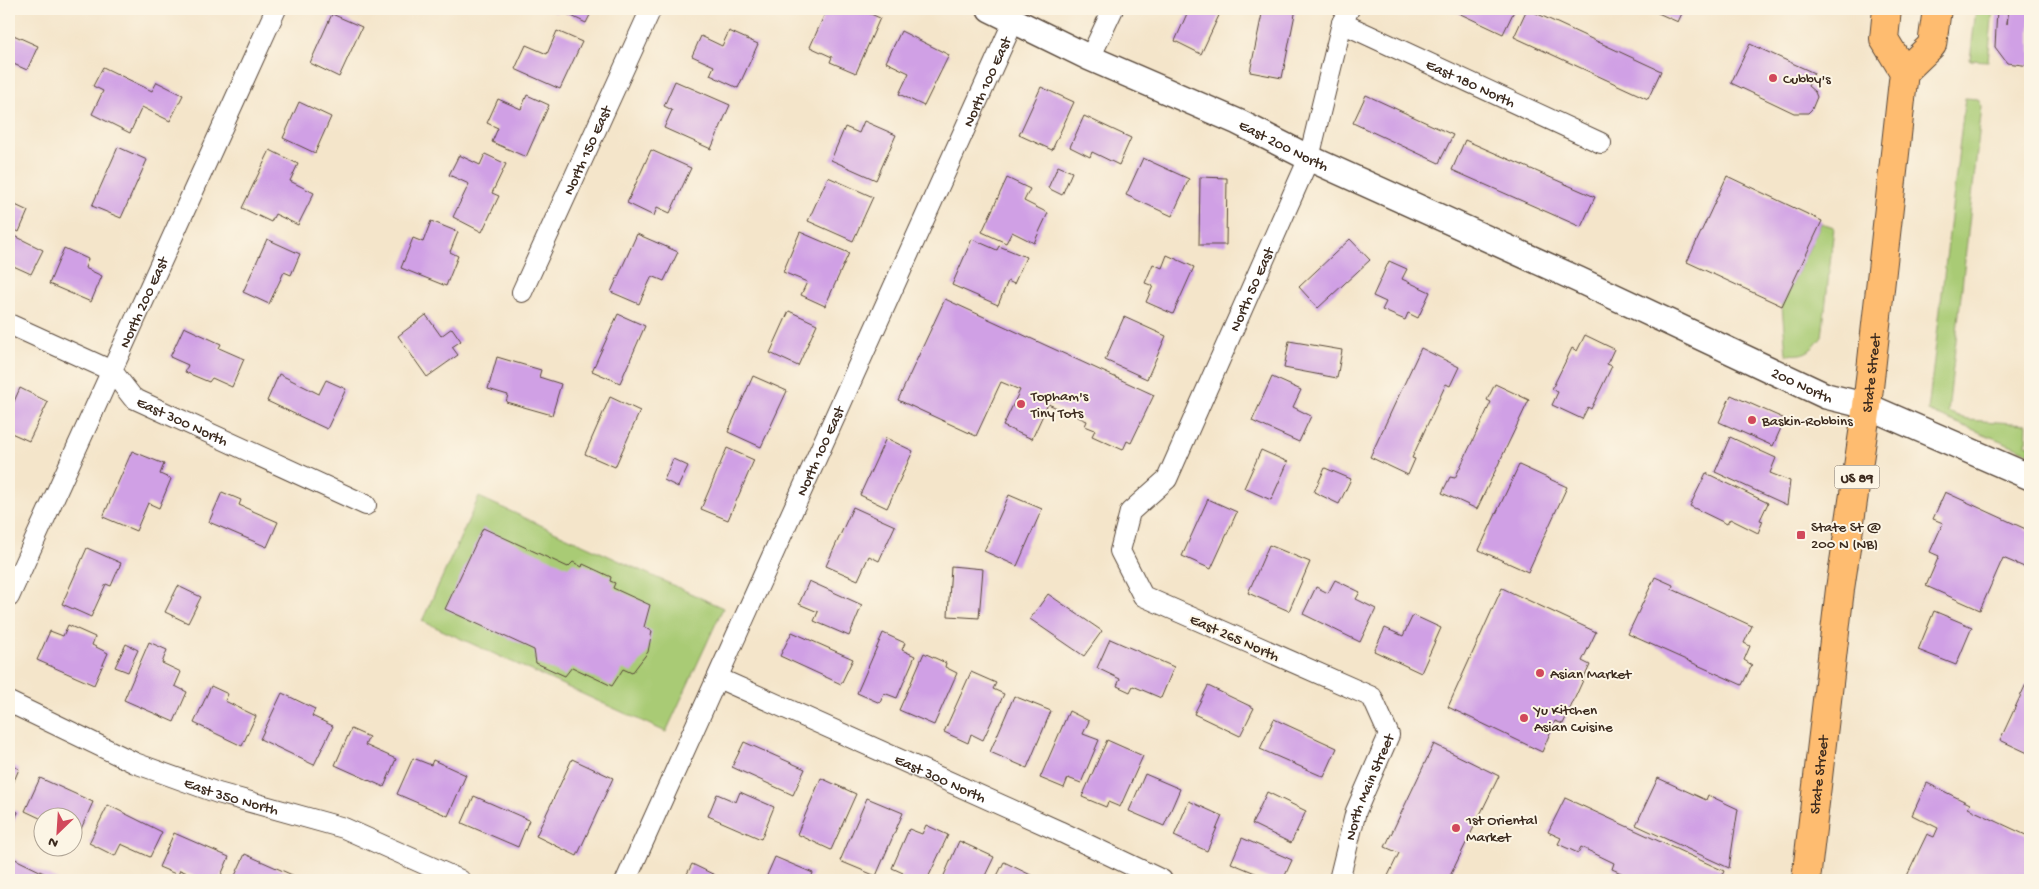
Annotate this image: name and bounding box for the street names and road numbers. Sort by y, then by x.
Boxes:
street label: North 100 East [960,33,1017,130]
street label: East 180 North [1422,56,1518,113]
street label: North 150 East [560,102,617,198]
street label: East 200 North [1235,117,1331,177]
street label: North 50 East [1226,243,1280,335]
street label: North 200 East [116,253,174,351]
street label: State Street [1859,331,1886,414]
street label: 200 North [1768,365,1834,408]
street label: East 300 North [133,394,230,451]
street label: North 100 East [793,402,850,499]
road number: US 89 [1834,466,1880,488]
street label: East 265 North [1187,611,1282,667]
street label: North Main Street [1342,730,1400,843]
street label: State Street [1807,733,1834,815]
street label: East 300 North [891,751,988,808]
street label: East 350 North [181,774,280,820]

